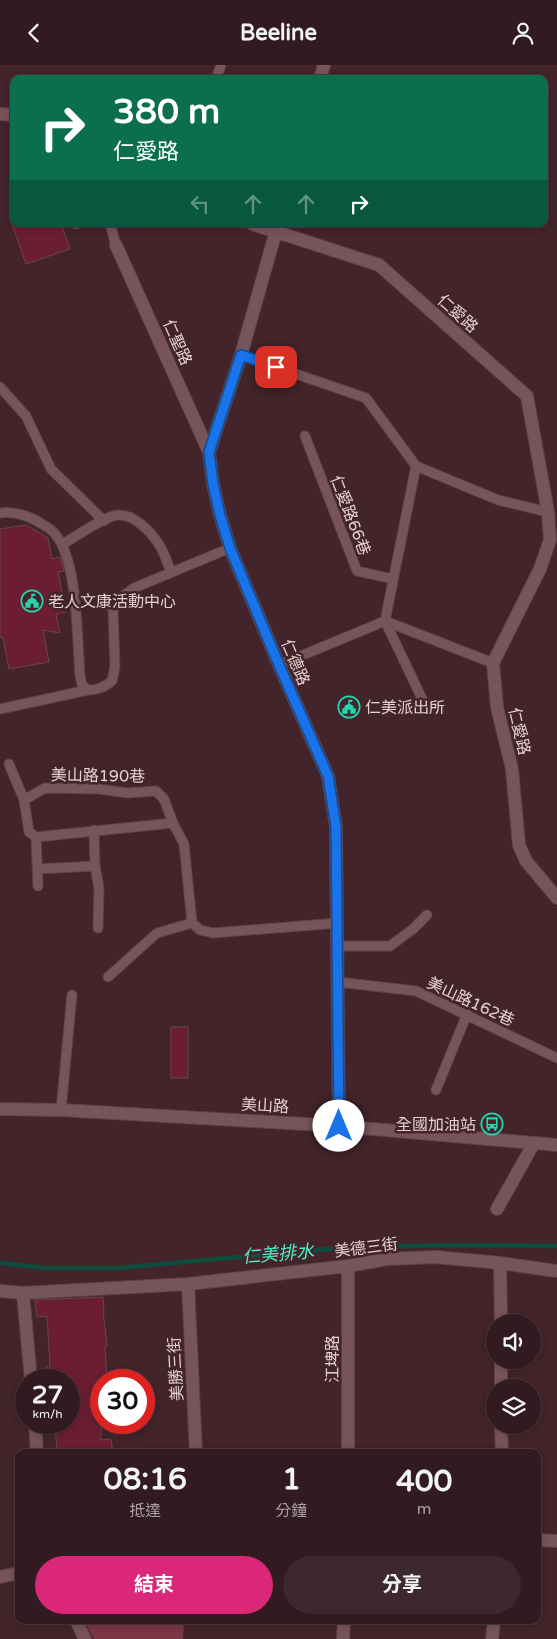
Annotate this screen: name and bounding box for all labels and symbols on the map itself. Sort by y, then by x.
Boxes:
street label: 仁愛路 [433,290,482,337]
street label: 仁聖路 [158,316,196,368]
pin [255,346,297,388]
street label: 仁愛路66巷 [326,473,374,558]
public building icon: 老人文康活動中心 [20,589,44,613]
place label: 老人文康活動中心 [48,592,176,612]
street label: 仁德路 [276,636,314,688]
public building icon: 仁美派出所 [337,695,361,719]
place label: 仁美派出所 [365,698,445,718]
street label: 仁愛路 [504,706,534,757]
street label: 美山路190巷 [51,765,145,787]
street label: 美山路162巷 [424,973,517,1031]
street label: 美山路 [240,1095,289,1117]
position arrow [312,1099,364,1151]
bus stop icon: 全國加油站 [480,1112,504,1136]
place label: 全國加油站 [396,1115,476,1135]
street label: 美德三街 [333,1234,399,1262]
water label: 仁美排水 [241,1240,316,1268]
street label: 江埤路 [323,1335,343,1383]
street label: 美勝三街 [164,1336,188,1401]
speed limit sign: 30 [90,1369,155,1434]

